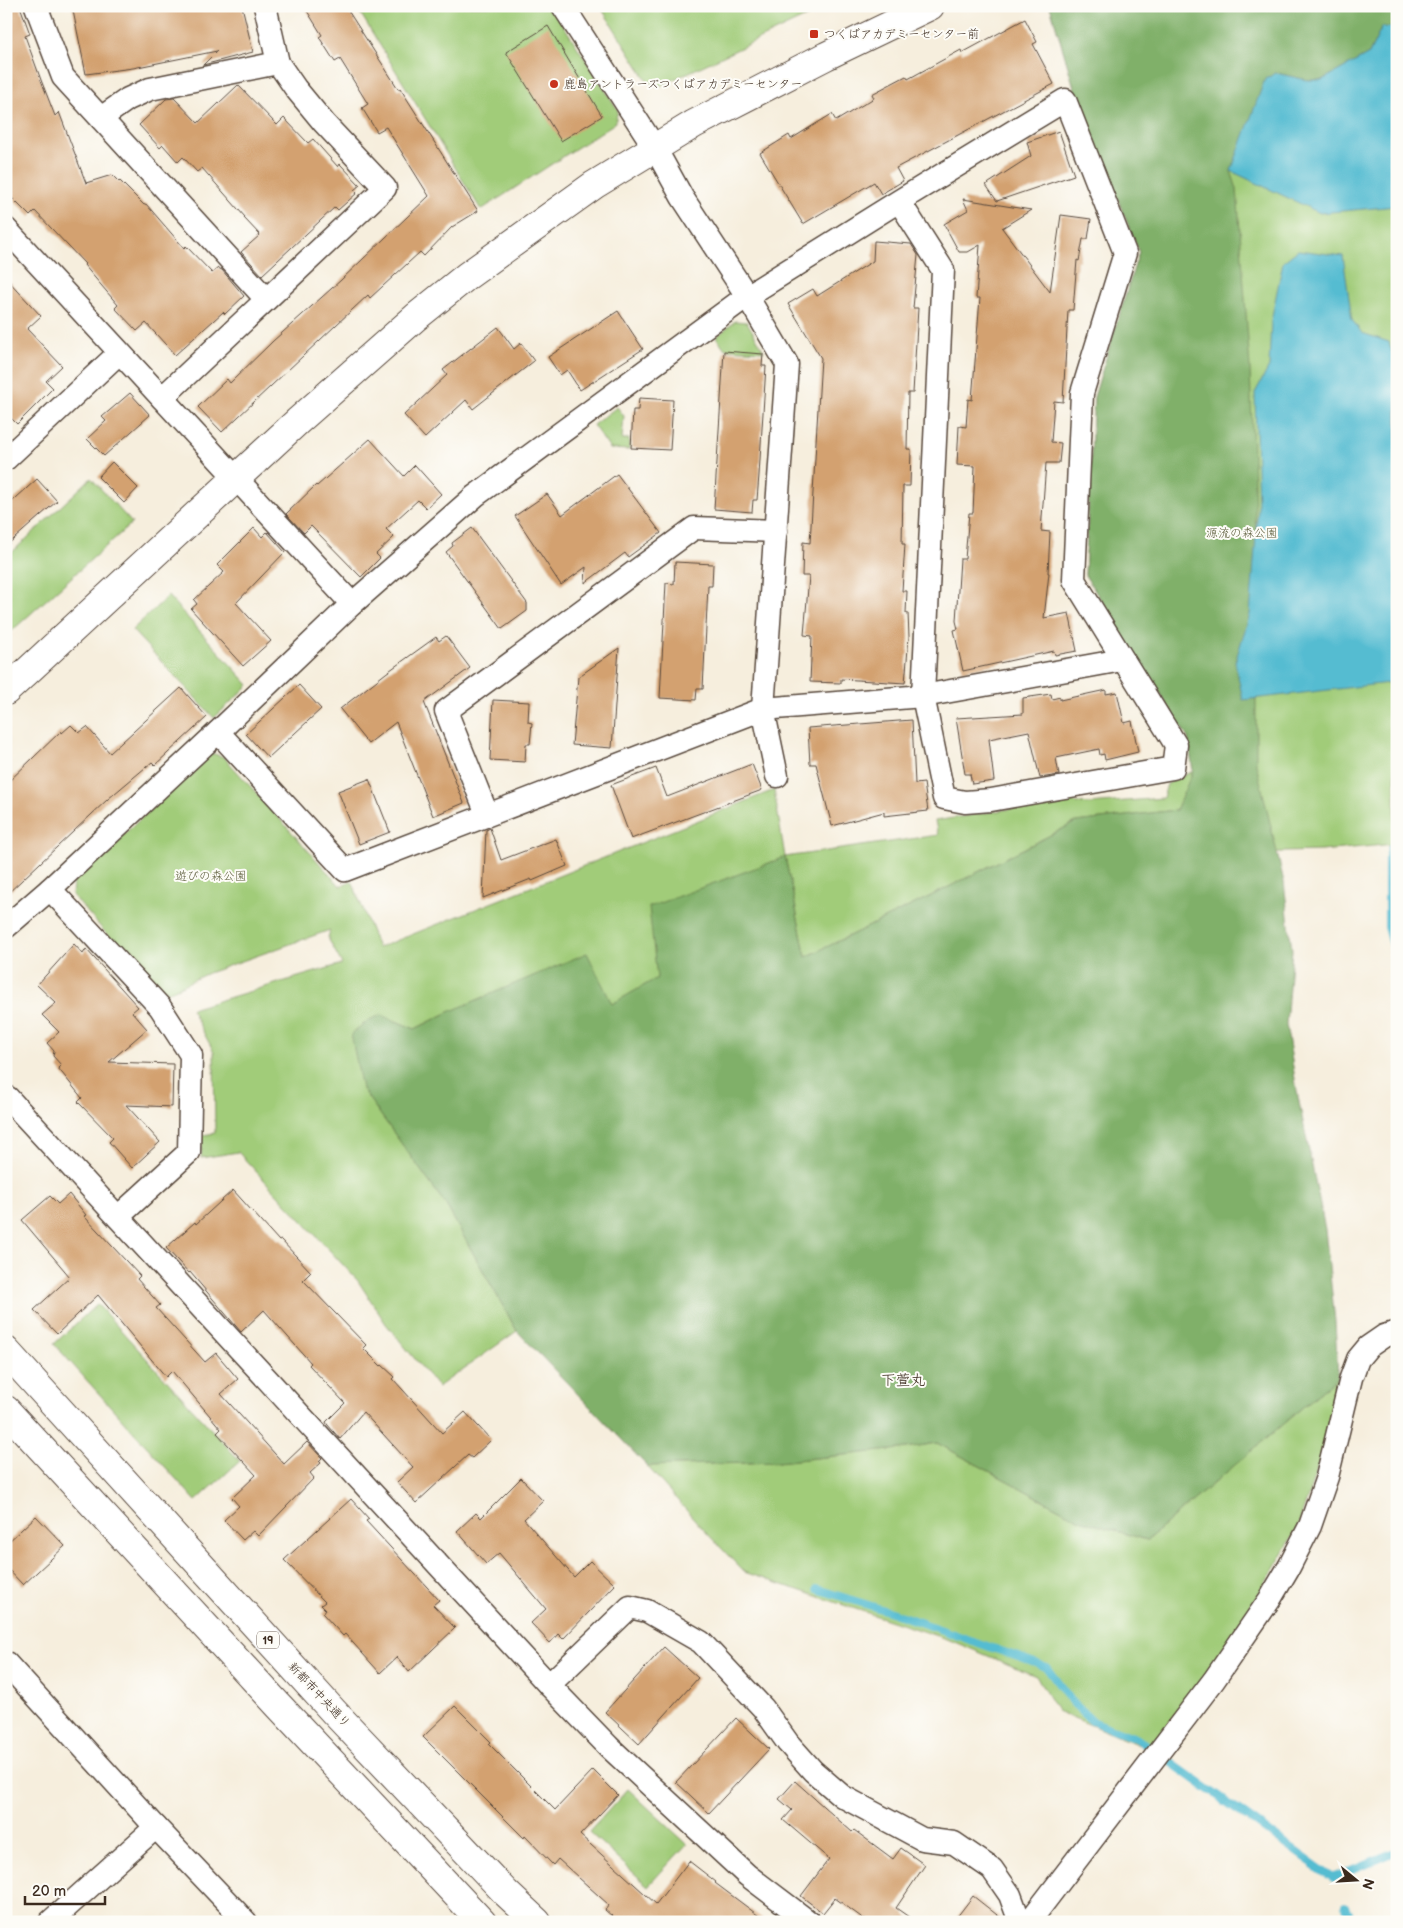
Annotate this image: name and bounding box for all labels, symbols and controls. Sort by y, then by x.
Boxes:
place label: つくばアカデミーセンター前 [824,27,979,42]
marker: つくばアカデミーセンター前 [808,28,820,40]
place label: 鹿島アントラーズつくばアカデミーセンター [564,77,802,92]
marker: 鹿島アントラーズつくばアカデミーセンター [548,78,560,90]
park label: 源流の森公園 [1206,526,1278,541]
park label: 遊びの森公園 [175,869,247,884]
district label: 下萱丸 [880,1371,926,1390]
road number: 19 [257,1632,279,1648]
street label: 新都市中央通り [285,1659,353,1731]
north arrow [1330,1856,1380,1906]
scale bar [25,1873,105,1905]
text: N [1358,1876,1378,1891]
text: 20 m [32,1882,66,1901]

